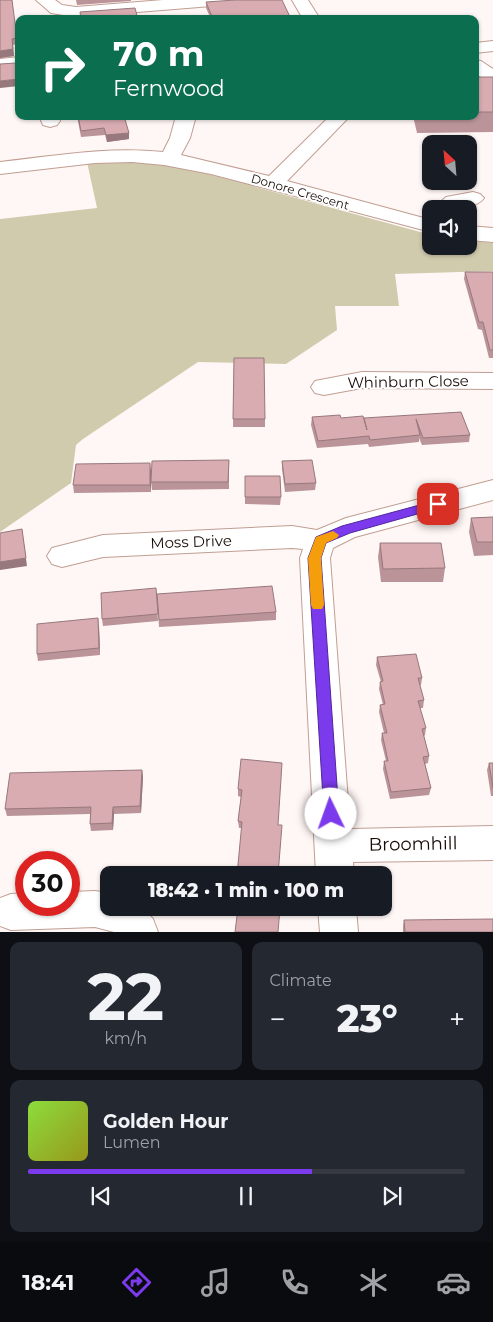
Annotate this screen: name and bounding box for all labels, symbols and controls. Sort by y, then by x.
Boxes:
text: 70 m [113,32,204,75]
icon: right [30,35,95,100]
text: Fernwood [113,75,225,102]
north arrow [422,135,478,190]
map controls [422,135,477,255]
street label: Donore Crescent [249,170,351,213]
button: sound [422,200,477,255]
street label: Whinburn Close [347,371,469,392]
pin [417,483,459,525]
icon: arrive [424,490,452,518]
street label: Moss Drive [150,531,232,552]
position arrow [304,787,356,839]
street label: Broomhill [368,832,458,856]
speed limit sign: 30 [15,851,80,916]
text: 18:42 · 1 min · 100 m [148,879,344,902]
text: 22 [87,957,164,1036]
text: Climate [270,971,332,990]
text: 23° [337,995,398,1042]
text: − [270,1002,286,1036]
text: + [449,1002,465,1036]
text: km/h [104,1029,147,1048]
text: Golden Hour [103,1110,229,1133]
text: Lumen [103,1133,161,1152]
icon: previous [87,1182,115,1210]
icon: pause [232,1182,260,1210]
icon: next [378,1182,406,1210]
icon: directions [119,1265,154,1300]
icon: music [198,1265,233,1300]
icon: phone [277,1265,312,1300]
icon: climate [356,1265,391,1300]
icon: car [436,1265,471,1300]
text: 18:41 [22,1269,74,1296]

